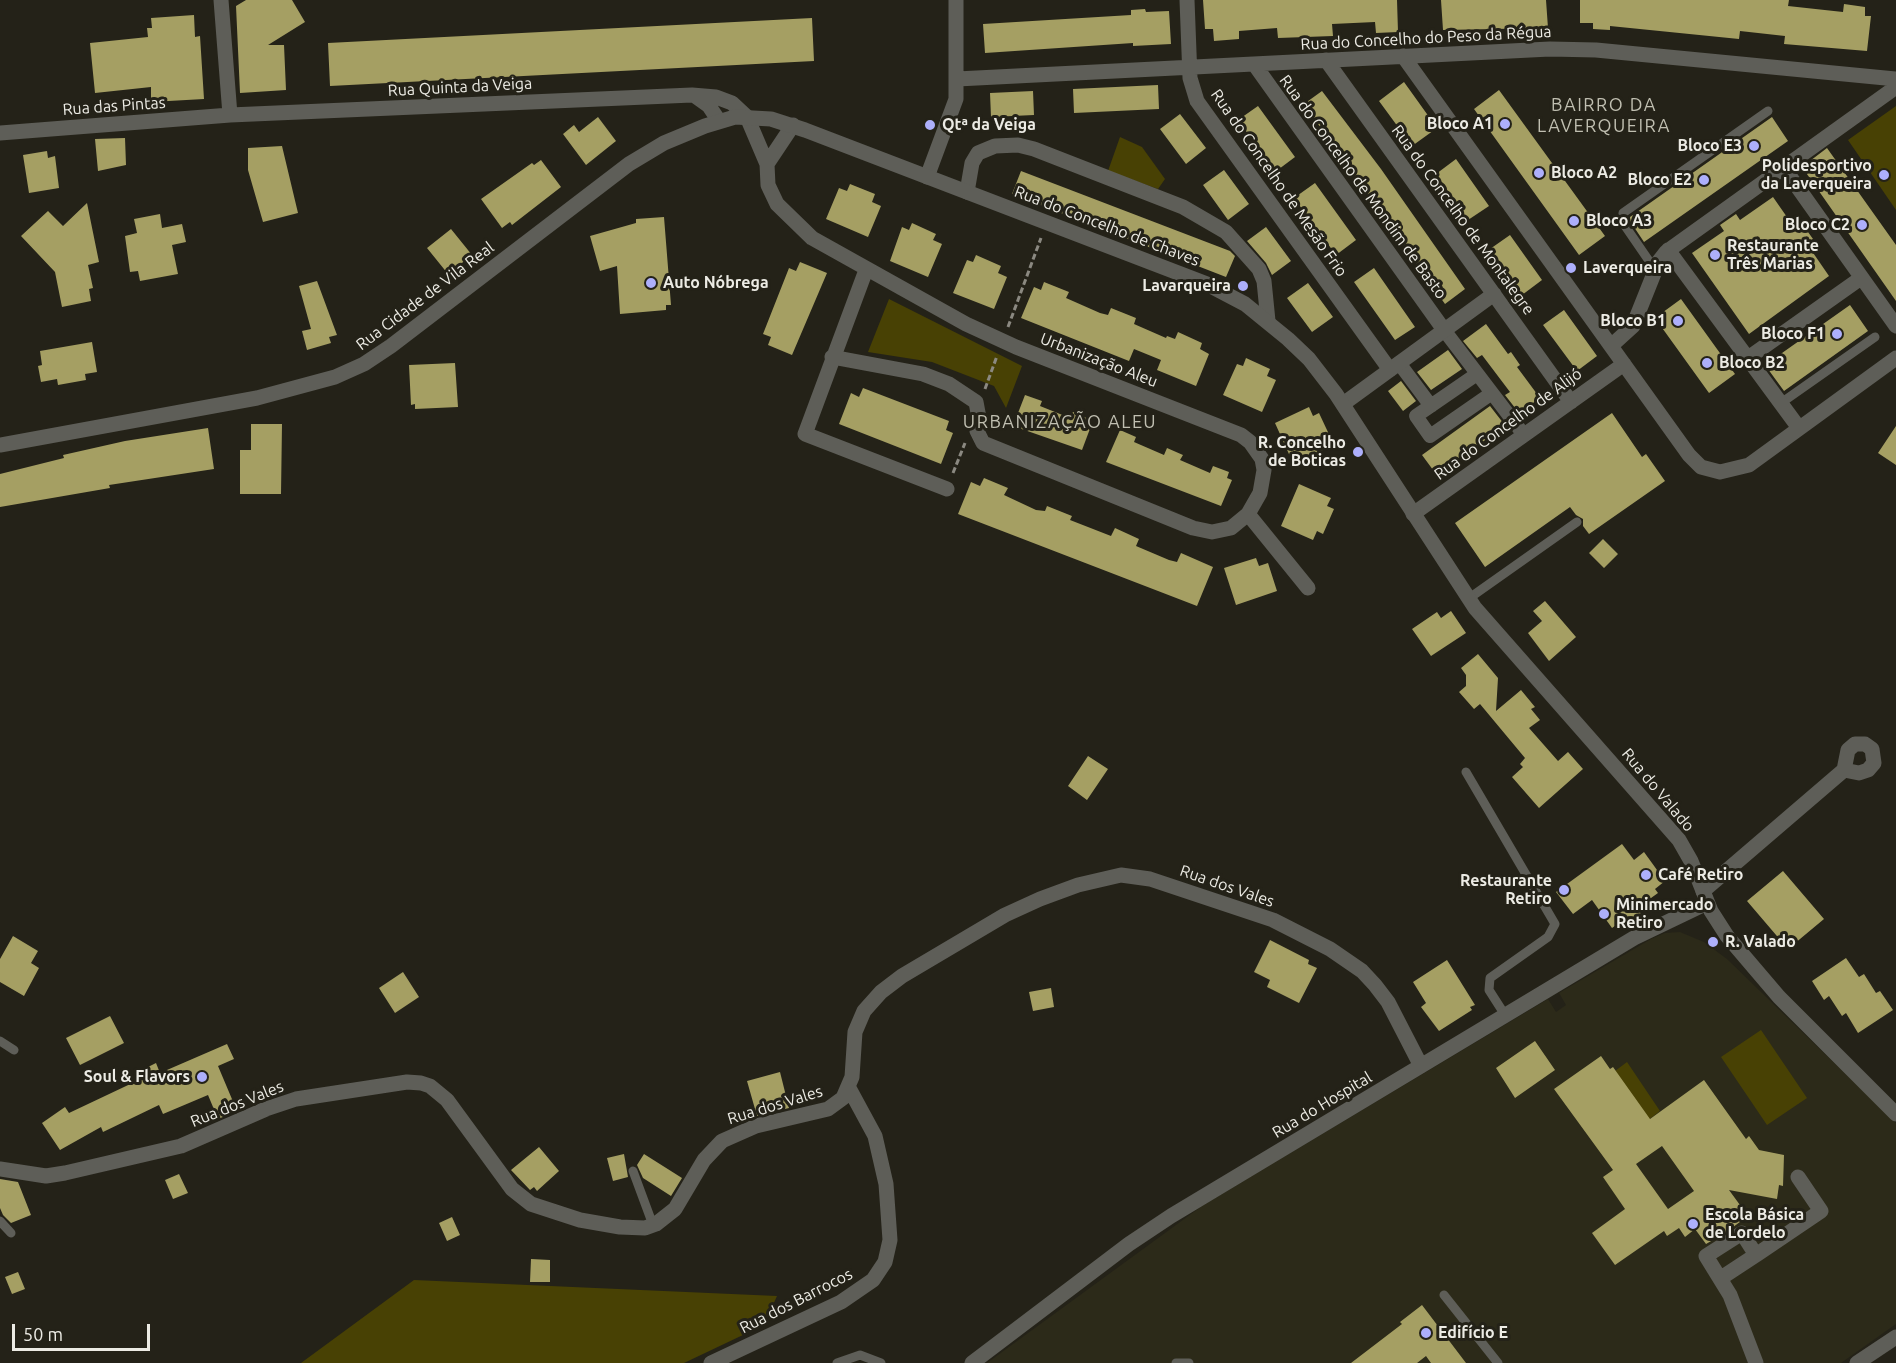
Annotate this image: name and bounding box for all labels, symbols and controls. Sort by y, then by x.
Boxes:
street label: Rua do Concelho do Peso da Régua [1300,22,1552,54]
street label: Rua do Concelho de Mondim de Basto [1275,71,1451,303]
street label: Rua Quinta da Veiga [387,74,533,100]
street label: Rua do Concelho de Mesão Frio [1207,86,1351,280]
street label: Rua das Pintas [62,93,166,119]
district label: BAIRRO DA LAVERQUEIRA [1537,94,1671,136]
place label: Bloco A1 [1427,114,1493,134]
place label: Qtª da Veiga [942,115,1036,135]
marker: Bloco A1 [1498,117,1512,131]
marker: Qtª da Veiga [923,118,937,132]
street label: Rua do Concelho de Montalegre [1388,121,1538,319]
place label: Bloco E3 [1677,136,1742,156]
marker: Bloco E3 [1747,139,1761,153]
place label: Polidesportivo da Laverqueira [1761,156,1872,194]
place label: Bloco A2 [1551,163,1617,183]
marker: Bloco A2 [1532,166,1546,180]
marker: Polidesportivo da Laverqueira [1877,168,1891,182]
place label: Bloco E2 [1627,170,1692,190]
marker: Bloco E2 [1697,173,1711,187]
street label: Rua do Concelho de Chaves [1012,182,1202,270]
place label: Bloco A3 [1586,211,1652,231]
marker: Bloco A3 [1567,214,1581,228]
place label: Bloco C2 [1785,215,1850,235]
marker: Bloco C2 [1855,218,1869,232]
place label: Restaurante Três Marias [1727,236,1819,274]
street label: Rua Cidade de Vila Real [352,238,498,354]
marker: Restaurante Três Marias [1708,248,1722,262]
place label: Laverqueira [1583,258,1672,278]
marker: Laverqueira [1564,261,1578,275]
place label: Auto Nóbrega [663,273,769,293]
marker: Auto Nóbrega [644,276,658,290]
place label: Lavarqueira [1142,276,1231,296]
marker: Lavarqueira [1236,279,1250,293]
place label: Bloco B1 [1600,311,1666,331]
marker: Bloco B1 [1671,314,1685,328]
place label: Bloco F1 [1761,324,1825,344]
marker: Bloco F1 [1830,327,1844,341]
street label: Urbanização Aleu [1038,329,1160,391]
place label: Bloco B2 [1719,353,1785,373]
marker: Bloco B2 [1700,356,1714,370]
street label: Rua do Concelho de Alijó [1430,364,1586,484]
district label: URBANIZAÇÃO ALEU [963,411,1157,433]
place label: R. Concelho de Boticas [1258,433,1346,471]
marker: R. Concelho de Boticas [1351,445,1365,459]
street label: Rua do Valado [1618,745,1698,835]
street label: Rua dos Vales [1177,861,1277,911]
place label: Café Retiro [1658,865,1743,885]
marker: Café Retiro [1639,868,1653,882]
place label: Restaurante Retiro [1460,871,1552,909]
marker: Restaurante Retiro [1557,883,1571,897]
place label: Minimercado Retiro [1616,895,1713,933]
marker: Minimercado Retiro [1597,907,1611,921]
place label: R. Valado [1725,932,1796,952]
marker: R. Valado [1706,935,1720,949]
place label: Soul & Flavors [84,1067,190,1087]
street label: Rua do Hospital [1269,1068,1375,1142]
marker: Soul & Flavors [195,1070,209,1084]
street label: Rua dos Vales [188,1077,286,1131]
street label: Rua dos Vales [725,1081,825,1129]
place label: Escola Básica de Lordelo [1705,1205,1804,1243]
marker: Escola Básica de Lordelo [1686,1217,1700,1231]
street label: Rua dos Barrocos [736,1264,856,1338]
scale bar [15,1312,153,1350]
place label: Edifício E [1438,1323,1508,1343]
text: 50 m [23,1324,63,1344]
marker: Edifício E [1419,1326,1433,1340]

